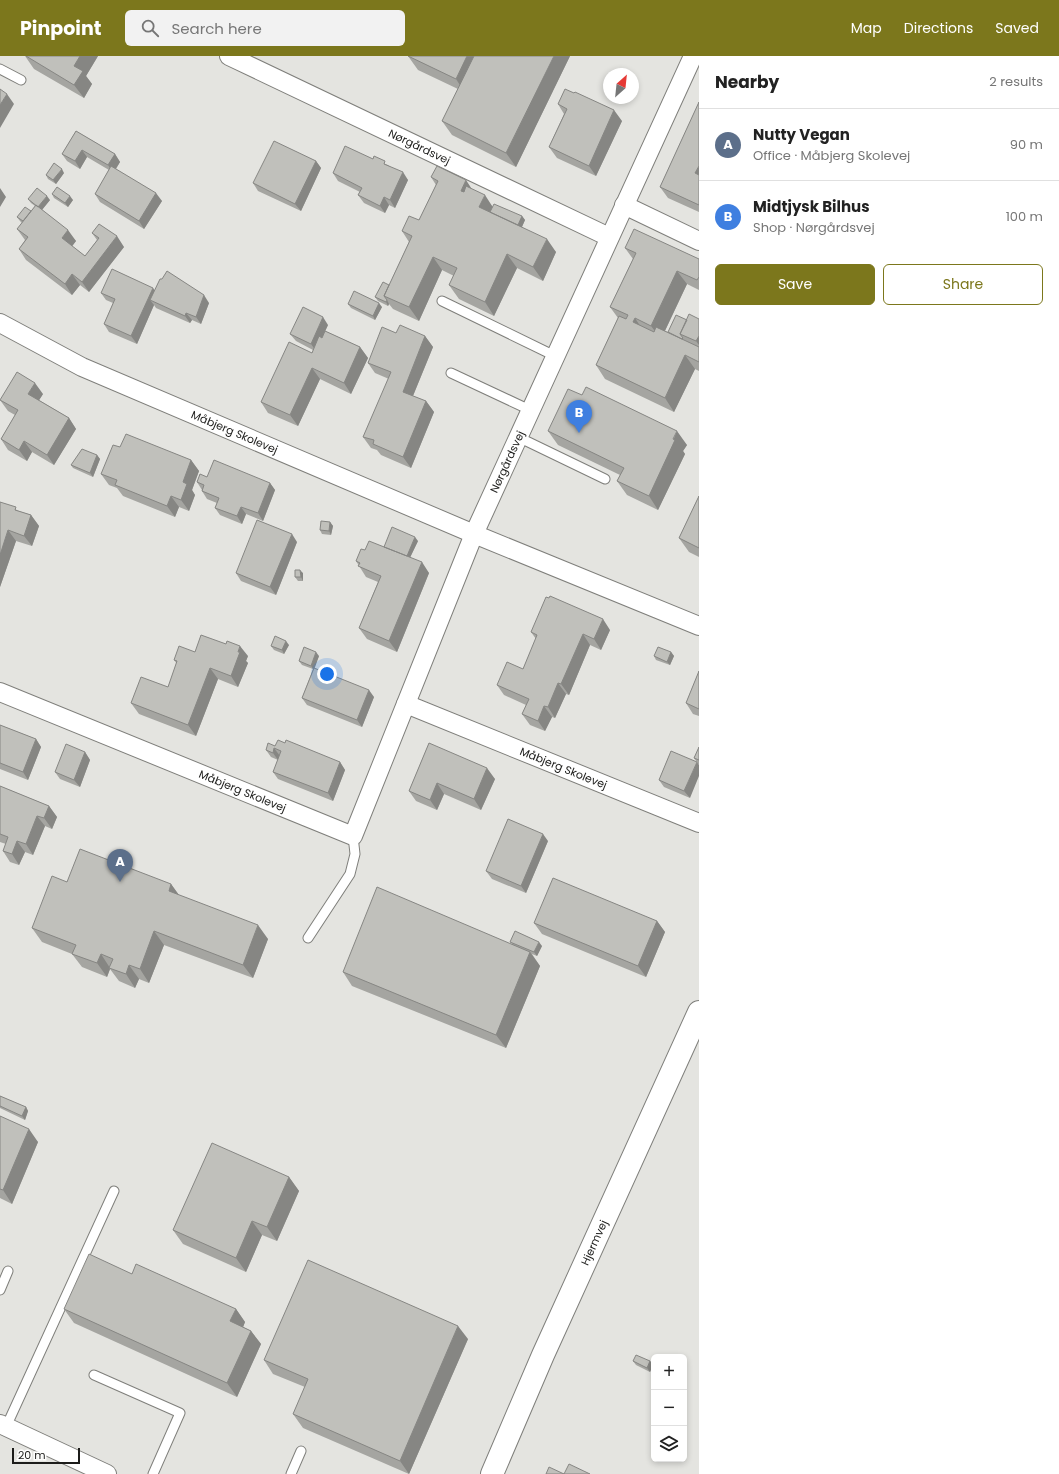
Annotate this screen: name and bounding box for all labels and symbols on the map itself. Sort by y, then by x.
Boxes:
north arrow [603,68,639,104]
street label: Nørgårdsvej [386,125,453,168]
pin: B [566,400,592,433]
street label: Måbjerg Skolevej [189,406,281,458]
street label: Nørgårdsvej [486,428,528,495]
your location [317,664,337,684]
street label: Måbjerg Skolevej [517,743,610,793]
street label: Måbjerg Skolevej [197,766,289,816]
pin: A [107,849,133,882]
street label: Hjermvej [577,1217,612,1268]
scale bar [12,1446,80,1465]

